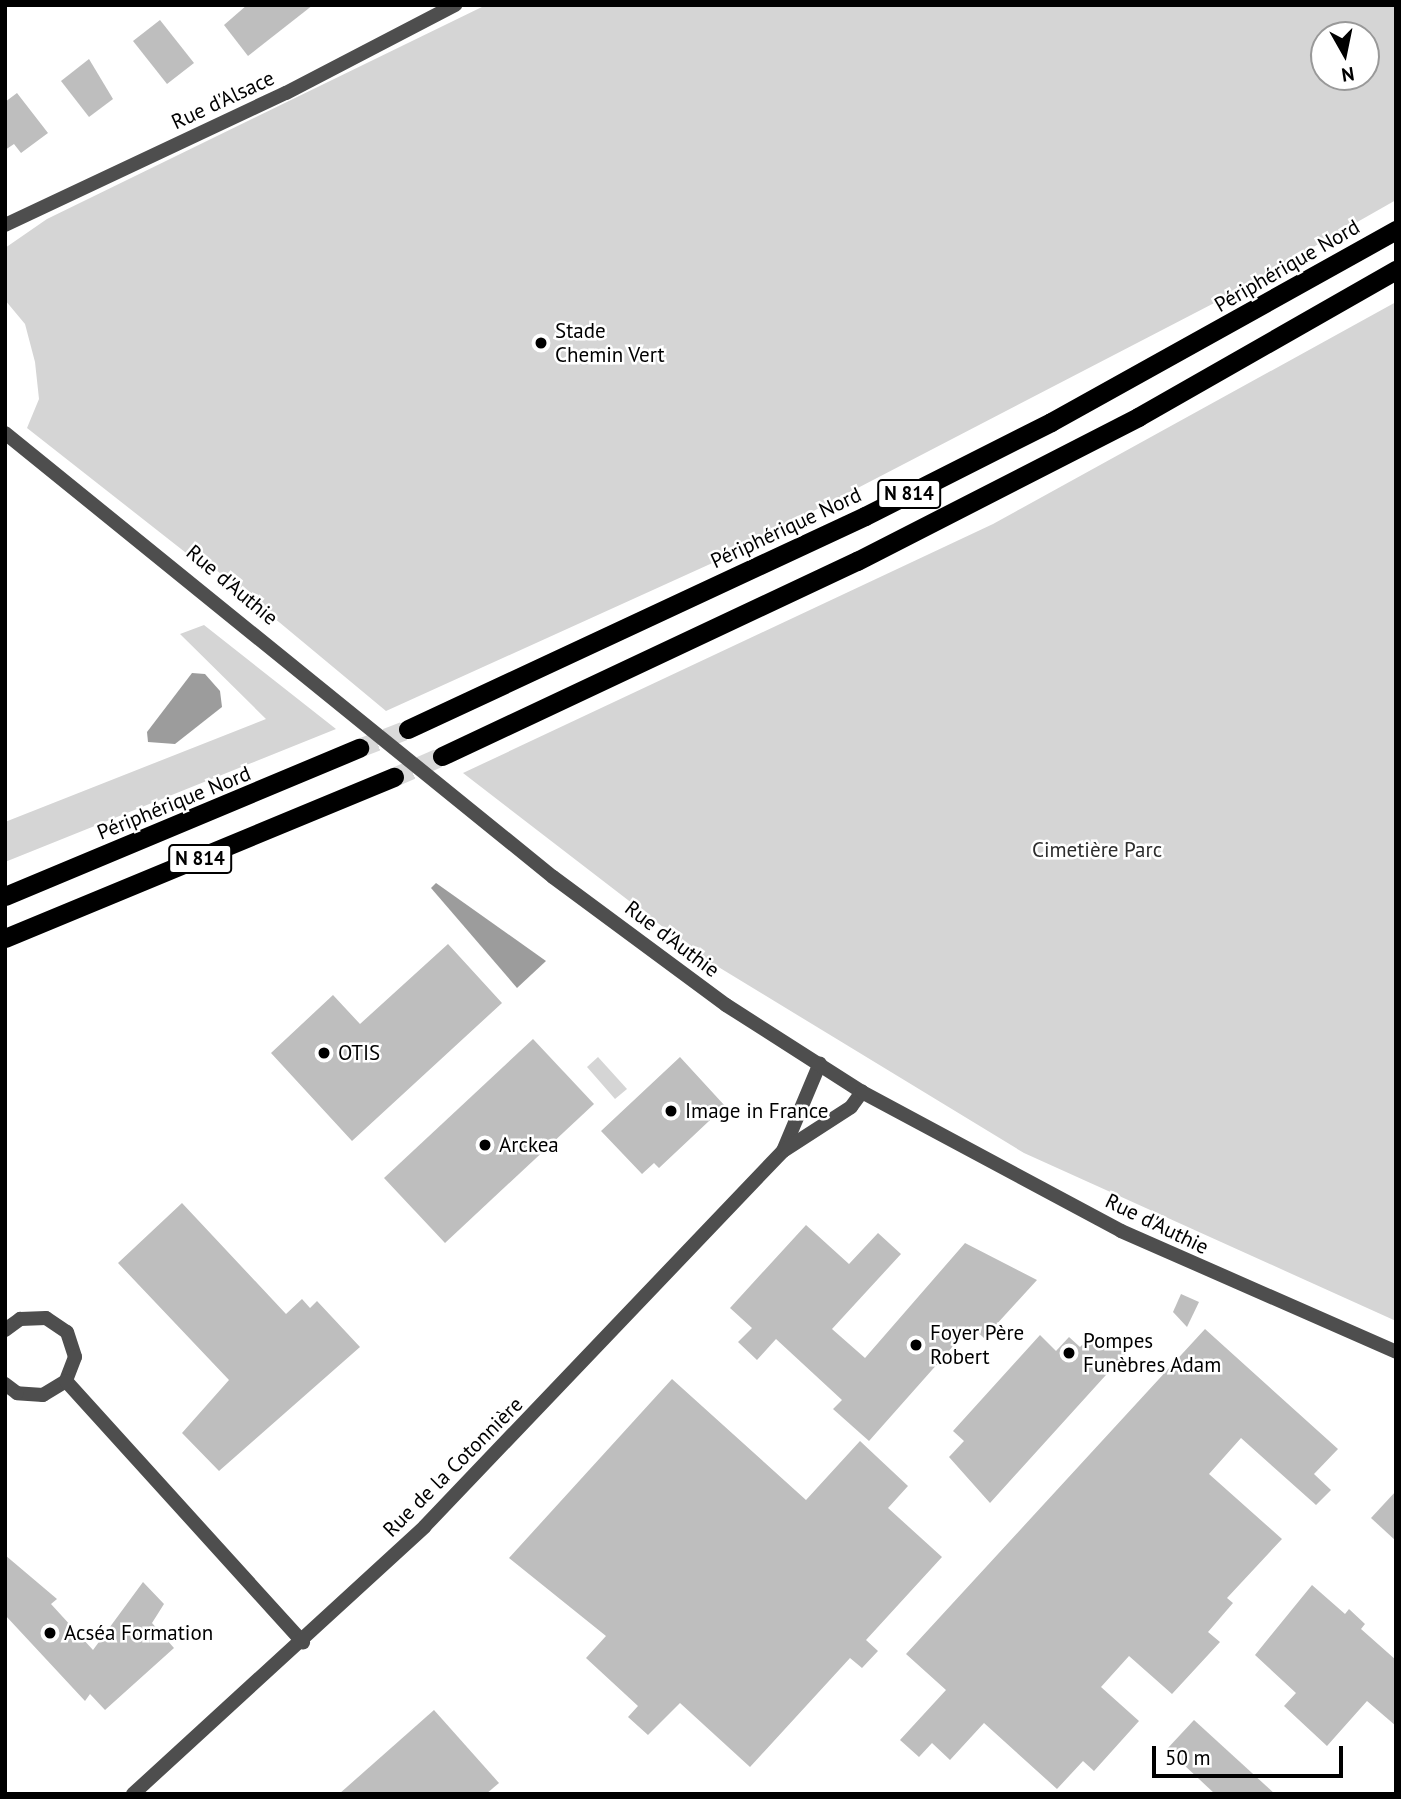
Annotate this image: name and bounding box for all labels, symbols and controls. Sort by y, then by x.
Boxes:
north arrow [1310,21,1380,91]
text: N [1340,62,1356,88]
street label: Rue d'Alsace [168,65,278,135]
street label: Périphérique Nord [1210,214,1364,318]
place label: Stade Chemin Vert [555,318,665,368]
marker: Stade Chemin Vert [533,335,549,351]
road number: N 814 [876,478,942,509]
street label: Périphérique Nord [707,482,865,574]
street label: Rue d'Authie [181,539,283,631]
street label: Périphérique Nord [94,761,254,845]
park label: Cimetière Parc [1032,837,1162,863]
road number: N 814 [167,844,233,874]
street label: Rue d'Authie [620,895,724,983]
place label: OTIS [338,1040,380,1066]
marker: OTIS [316,1045,332,1061]
place label: Image in France [685,1098,828,1124]
marker: Image in France [663,1103,679,1119]
place label: Arckea [499,1132,559,1158]
marker: Arckea [477,1137,493,1153]
street label: Rue d'Authie [1101,1188,1213,1260]
place label: Foyer Père Robert [930,1320,1024,1370]
place label: Pompes Funèbres Adam [1083,1328,1222,1378]
marker: Foyer Père Robert [908,1337,924,1353]
marker: Pompes Funèbres Adam [1061,1345,1077,1361]
street label: Rue de la Cotonnière [378,1392,528,1542]
place label: Acséa Formation [64,1620,213,1646]
marker: Acséa Formation [42,1625,58,1641]
scale bar [1156,1732,1347,1776]
text: 50 m [1165,1744,1211,1771]

